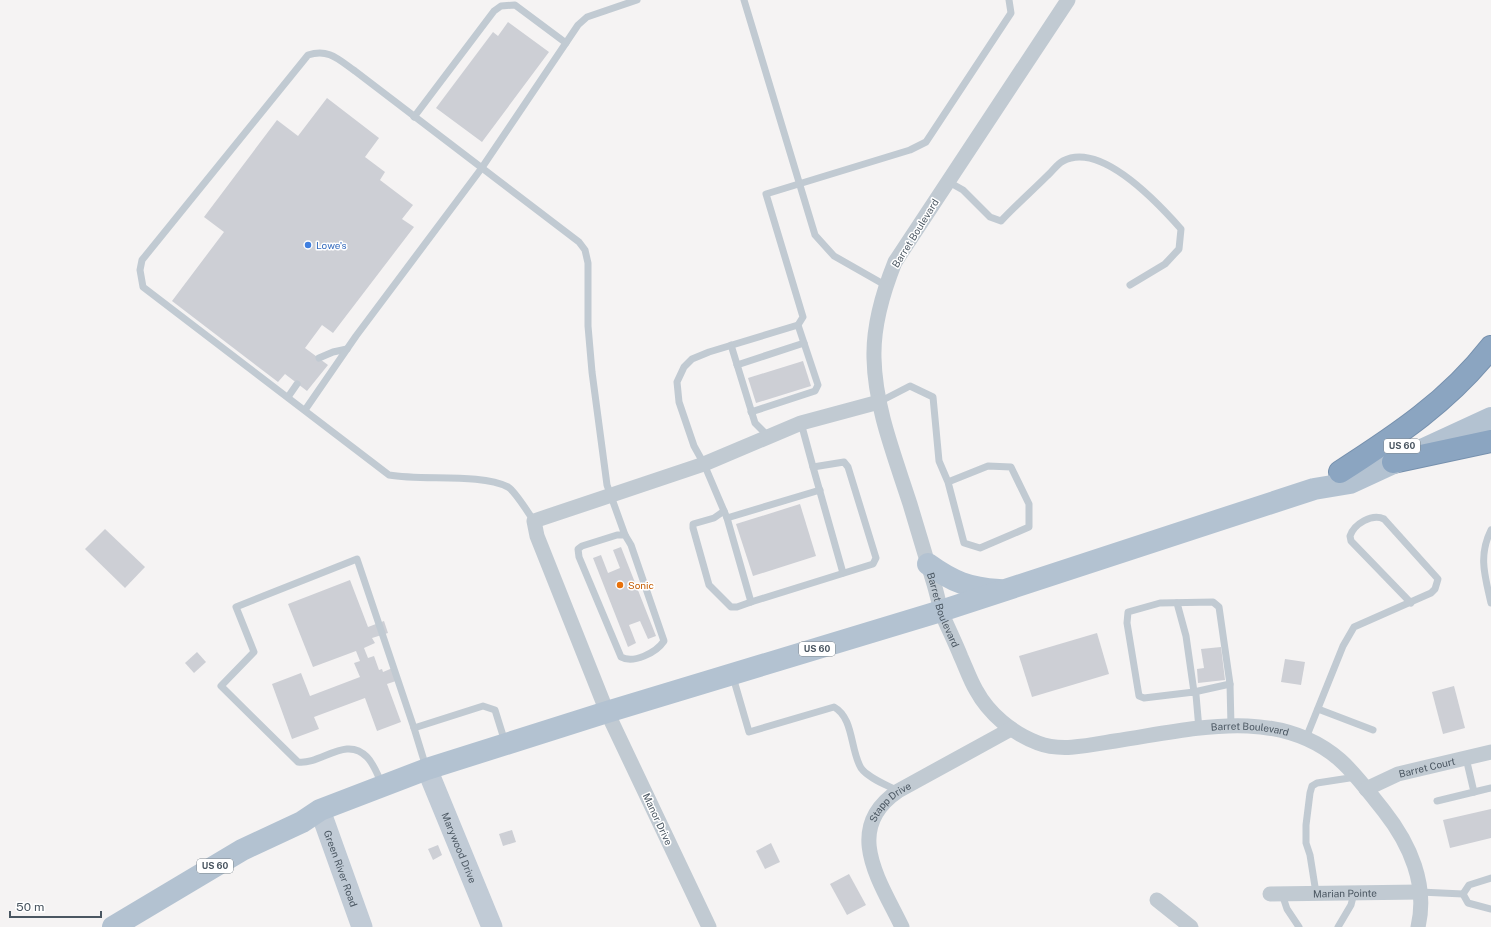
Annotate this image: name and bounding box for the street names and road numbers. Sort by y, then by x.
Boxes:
street label: Barret Boulevard [889,196,941,269]
road number: US 60 [1384,439,1420,453]
street label: Barret Boulevard [925,571,962,649]
road number: US 60 [799,642,835,656]
street label: Barret Boulevard [1210,720,1290,738]
street label: Barret Court [1397,755,1456,780]
street label: Stapp Drive [866,779,913,824]
street label: Manor Drive [641,791,675,847]
street label: Marywood Drive [439,811,479,885]
street label: Green River Road [322,828,360,908]
road number: US 60 [197,859,233,873]
street label: Marian Pointe [1313,887,1377,899]

